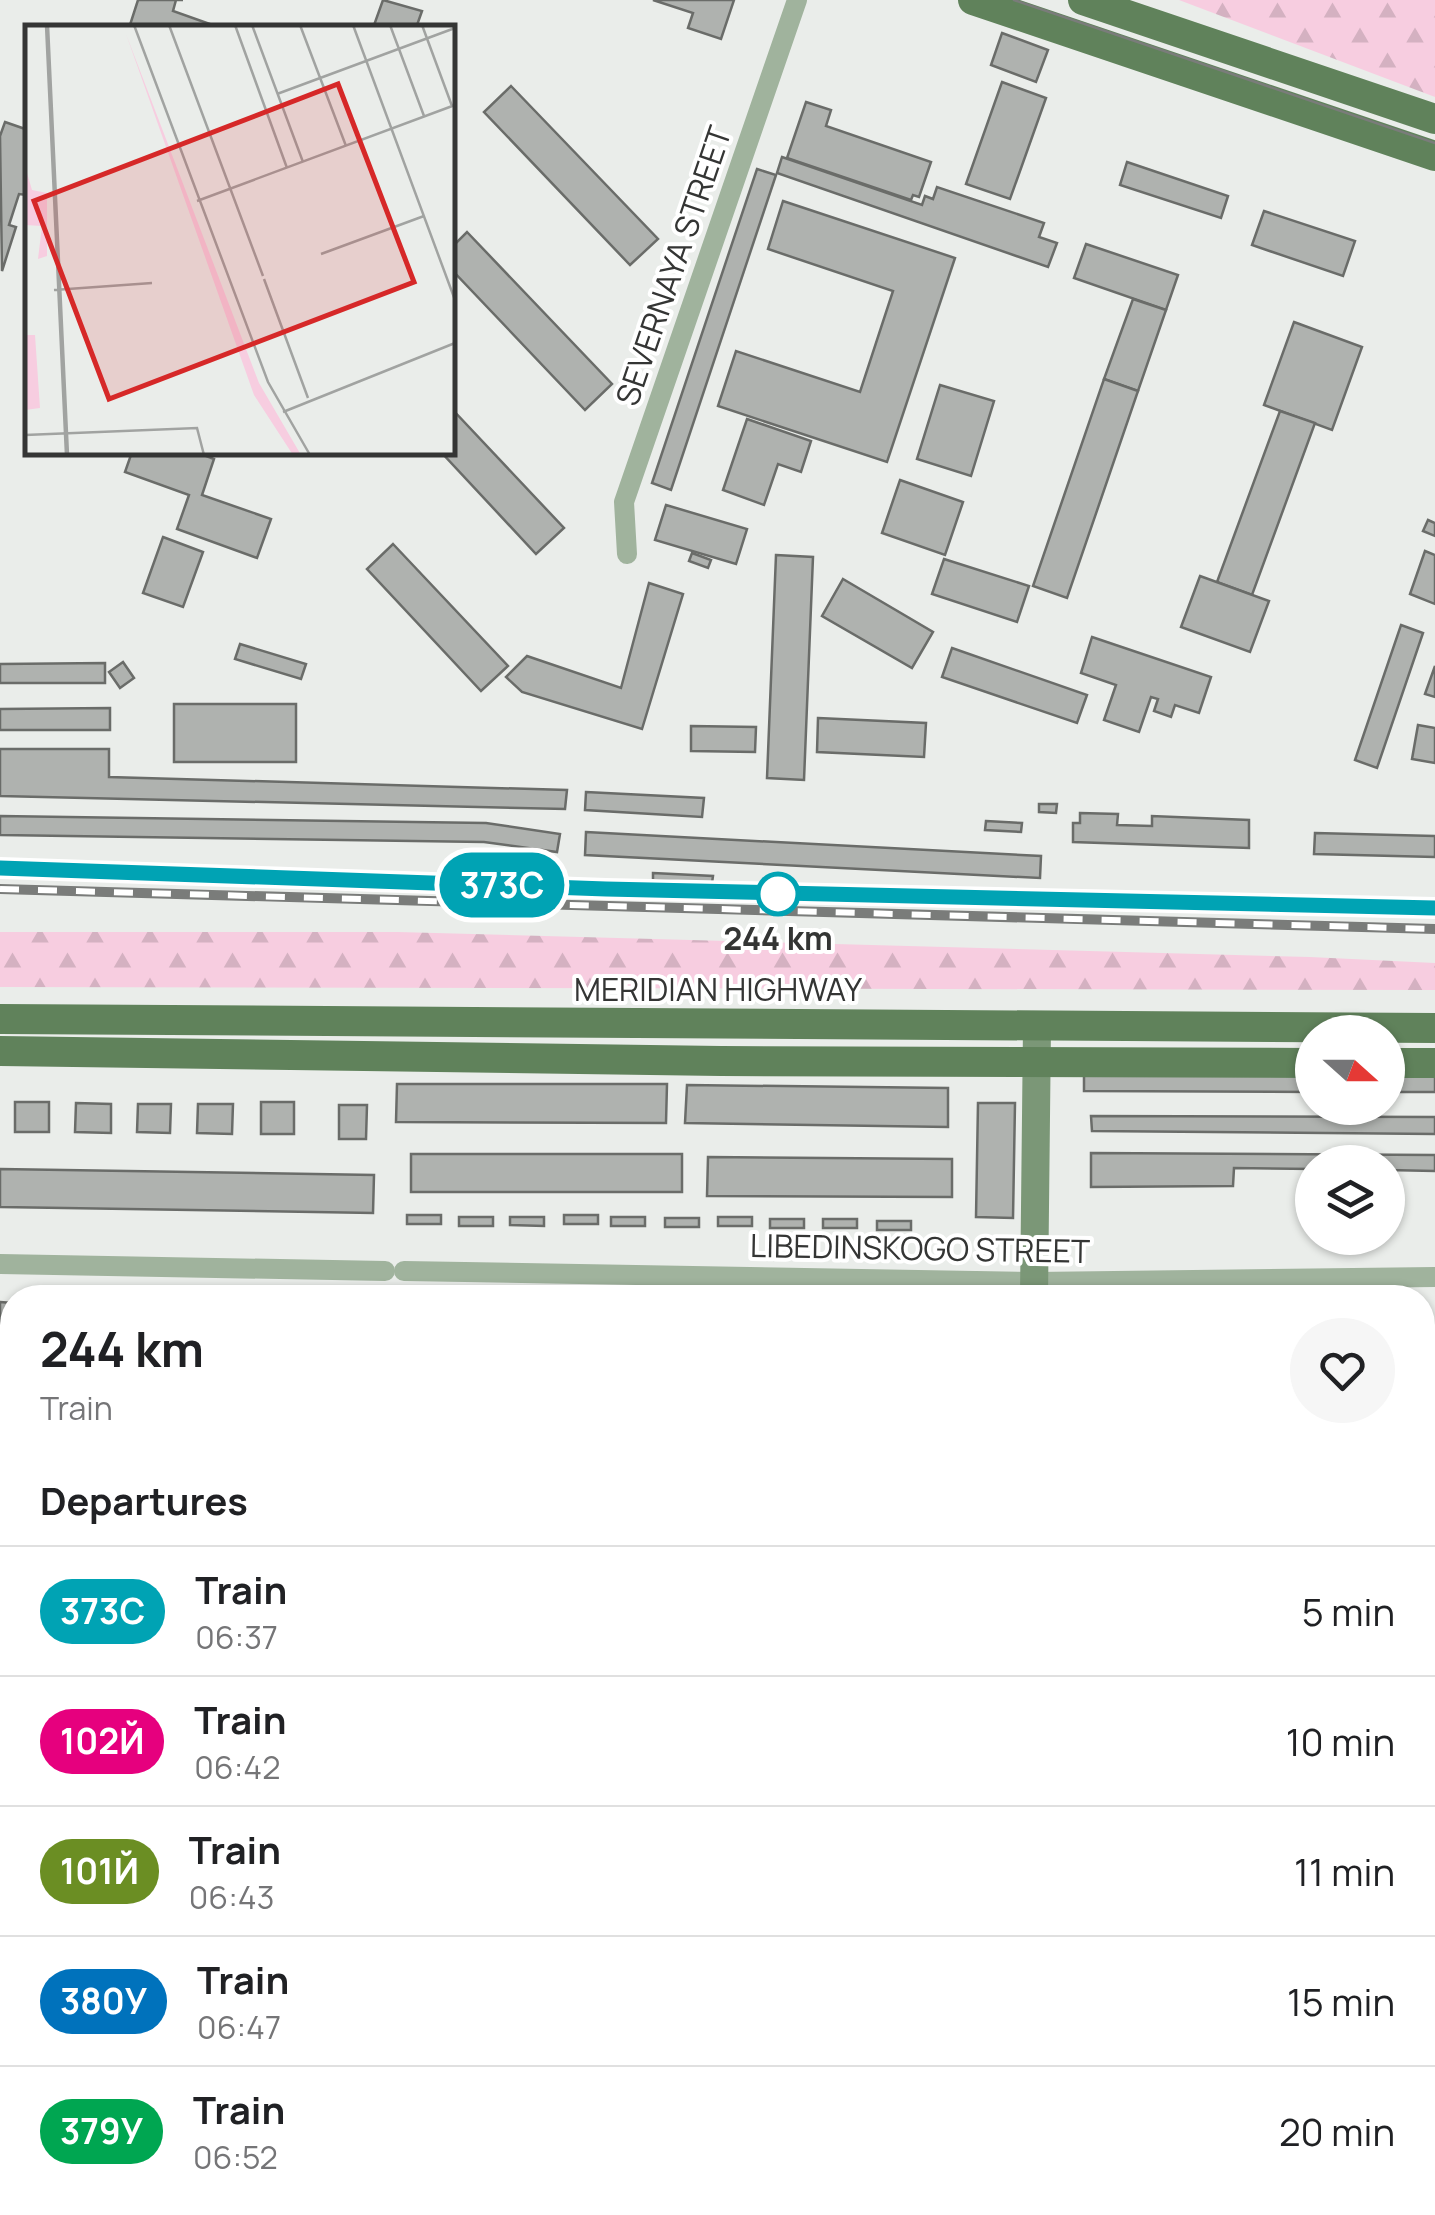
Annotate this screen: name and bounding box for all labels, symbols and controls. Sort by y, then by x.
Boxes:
inset map [25,25,455,455]
street label: SEVERNAYA STREET [605,120,742,411]
line badge: 373C [432,852,572,918]
text: 373C [459,861,545,909]
marker: 244 km [757,873,799,915]
place label: 244 km [723,916,833,960]
street label: MERIDIAN HIGHWAY [574,967,862,1011]
north arrow [1295,1015,1405,1125]
map controls [1295,1015,1405,1255]
button: layers [1295,1145,1405,1255]
street label: LIBEDINSKOGO STREET [750,1223,1090,1273]
text: 244 km [40,1316,204,1381]
button: heart [1290,1318,1395,1423]
text: Train [40,1386,113,1430]
text: Departures [40,1474,248,1526]
text: Train [195,1563,287,1615]
text: 5 min [1302,1585,1395,1637]
text: 373C [60,1587,145,1635]
text: 06:37 [195,1615,278,1659]
text: Train [194,1693,287,1745]
text: 10 min [1286,1715,1395,1767]
text: 102Й [60,1717,144,1765]
text: 06:42 [194,1745,280,1789]
text: Train [189,1823,281,1875]
text: 11 min [1294,1845,1395,1897]
text: 101Й [60,1847,139,1895]
text: 06:43 [189,1875,274,1919]
text: Train [197,1953,289,2005]
text: 15 min [1287,1975,1395,2027]
text: 380У [60,1977,147,2025]
text: 06:47 [197,2005,281,2049]
text: Train [193,2083,285,2135]
text: 20 min [1279,2105,1395,2157]
text: 379У [60,2107,143,2155]
text: 06:52 [193,2135,278,2179]

